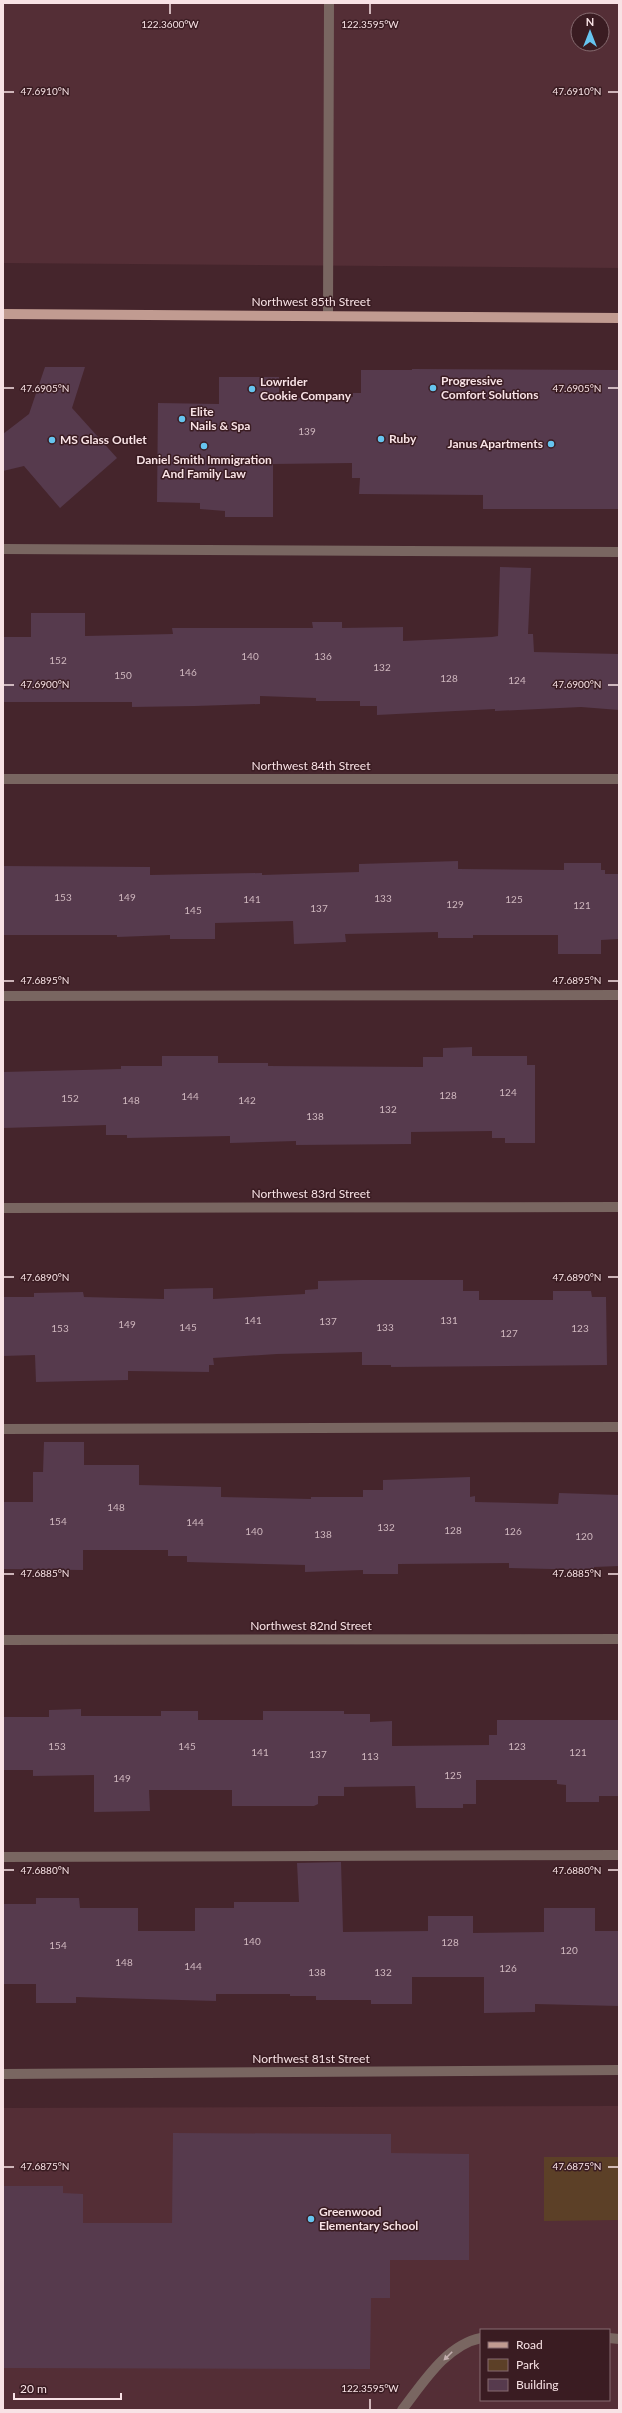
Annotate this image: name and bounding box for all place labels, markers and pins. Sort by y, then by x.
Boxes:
place label: Progressive Comfort Solutions [441,373,538,402]
place label: Lowrider Cookie Company [260,374,352,403]
marker: Progressive Comfort Solutions [428,383,438,393]
marker: Lowrider Cookie Company [247,384,257,394]
place label: Elite Nails & Spa [190,404,250,433]
marker: Elite Nails & Spa [177,414,187,424]
place label: Ruby [389,431,417,446]
place label: MS Glass Outlet [60,432,147,447]
marker: Ruby [376,434,386,444]
marker: MS Glass Outlet [47,435,57,445]
place label: Janus Apartments [448,436,543,451]
marker: Janus Apartments [546,439,556,449]
marker: Daniel Smith Immigration And Family Law [199,441,209,451]
place label: Daniel Smith Immigration And Family Law [136,452,272,481]
place label: Greenwood Elementary School [319,2204,418,2233]
marker: Greenwood Elementary School [306,2214,316,2224]

